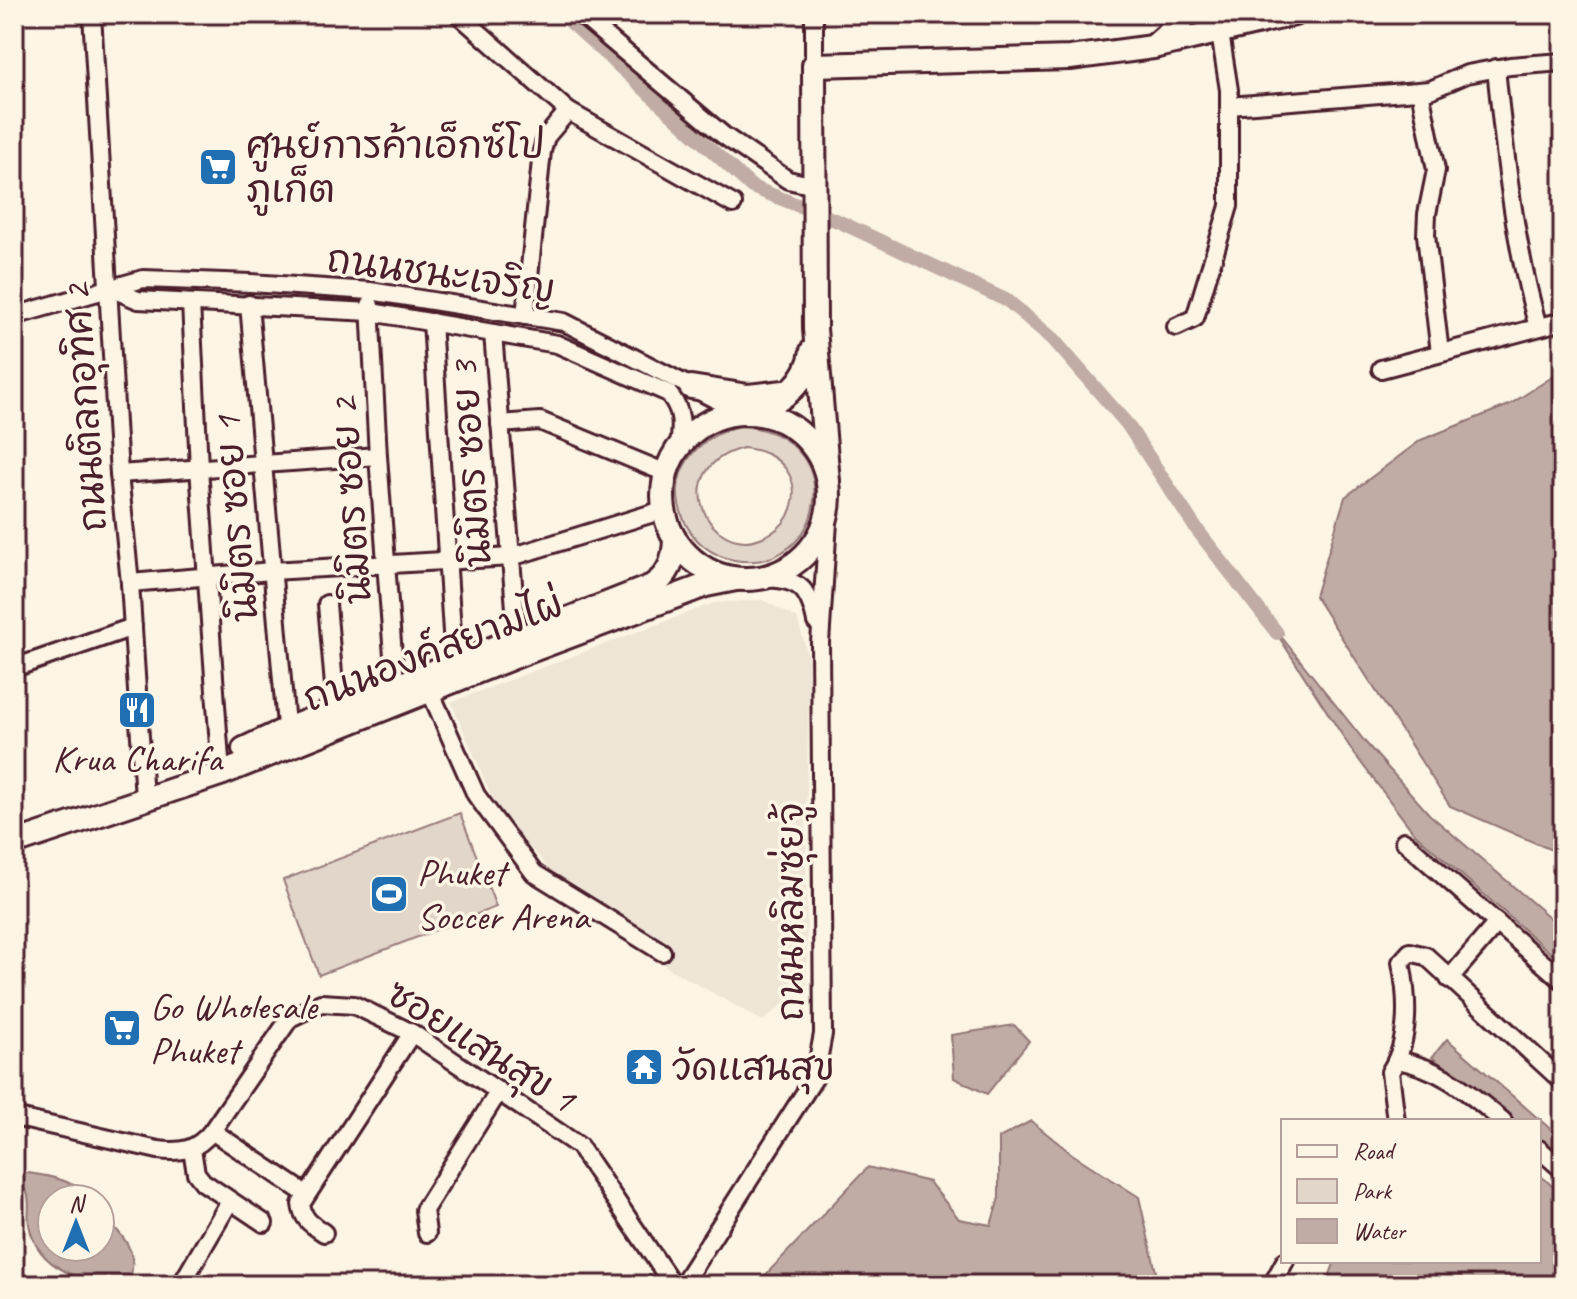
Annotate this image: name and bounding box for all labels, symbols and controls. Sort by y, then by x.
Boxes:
place label: ศูนย์การค้าเอ็กซ์โป ภูเก็ต [246,120,545,216]
supermarket icon: ศูนย์การค้าเอ็กซ์โป ภูเก็ต [197,146,239,188]
street label: ถนนชนะเจริญ [324,235,558,313]
street label: ถนนติลกอุทิศ 2 [53,280,121,533]
street label: นิมิตร ซอย 3 [440,356,502,569]
street label: นิมิตร ซอย 2 [320,393,382,606]
street label: นิมิตร ซอย 1 [203,412,268,624]
street label: ถนนองค์สยามไผ่ [296,579,569,722]
restaurant icon: Krua Charifa [116,689,158,731]
place label: Krua Charifa [52,735,225,782]
street label: ถนนหลิมซุ่ยจู้ [767,803,818,1021]
place label: Phuket Soccer Arena [417,849,591,940]
sports icon: Phuket Soccer Arena [368,873,410,915]
street label: ซอยแสนสุข 1 [376,969,586,1127]
place label: Go Wholesale Phuket [150,983,319,1074]
supermarket icon: Go Wholesale Phuket [101,1007,143,1049]
place label: วัดแสนสุข [672,1044,835,1095]
temple icon: วัดแสนสุข [623,1046,665,1088]
legend [1281,1119,1541,1263]
text: Road [1353,1136,1397,1166]
text: Park [1353,1176,1393,1206]
north arrow [36,1183,116,1263]
text: N [69,1190,86,1218]
text: Water [1353,1216,1408,1246]

